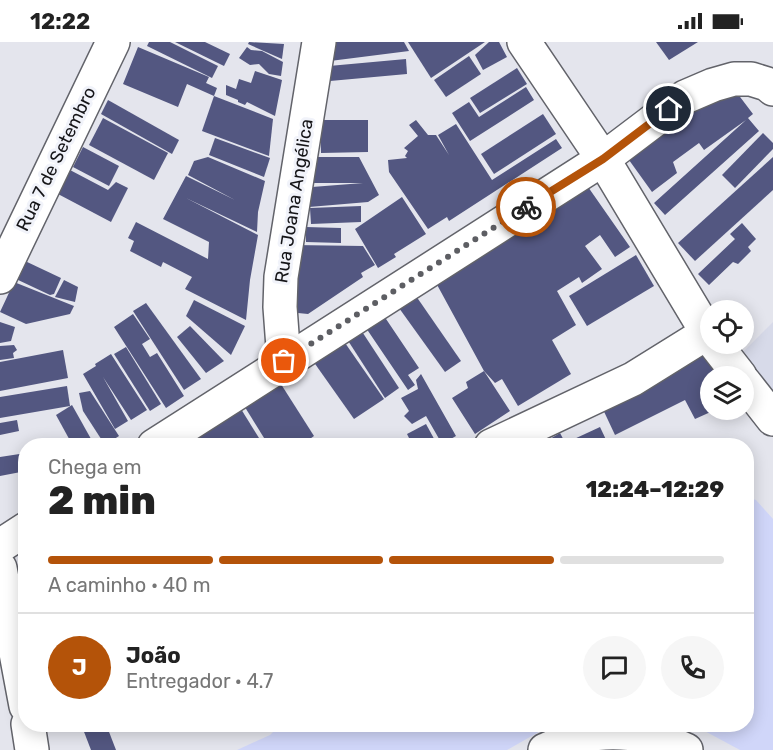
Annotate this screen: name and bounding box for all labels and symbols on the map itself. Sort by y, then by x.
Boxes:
street label: Rua 7 de Setembro [12,83,100,235]
pin [643,83,694,134]
street label: Rua Joana Angélica [270,117,318,285]
courier [496,177,556,237]
pin [258,335,309,386]

